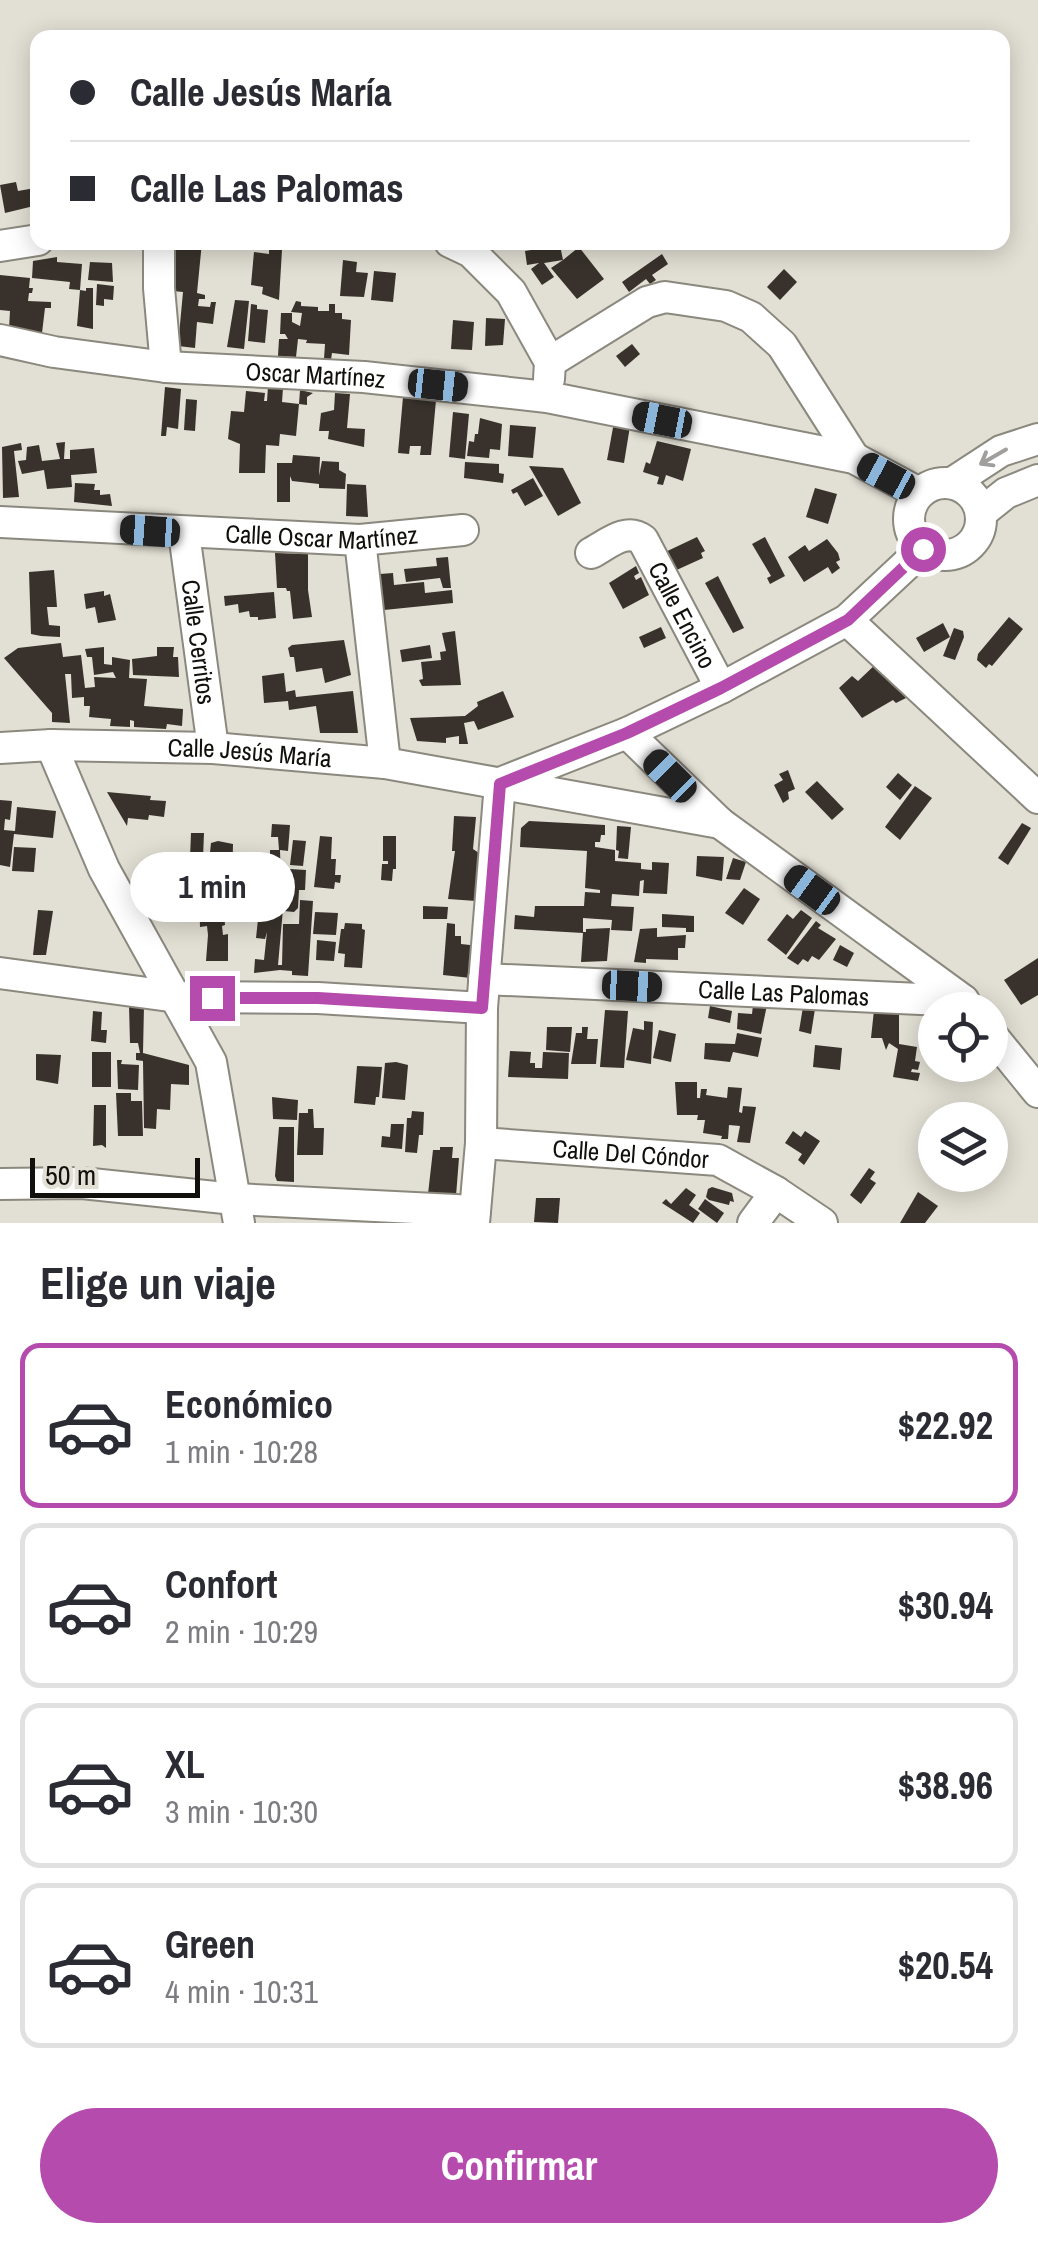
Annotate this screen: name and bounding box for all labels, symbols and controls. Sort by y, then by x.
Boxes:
text: Calle Jesús María [130,67,392,118]
text: Calle Las Palomas [130,163,404,214]
street label: Oscar Martínez [245,354,387,396]
car [407,367,469,403]
car [630,400,694,440]
one-way arrow [979,447,1008,467]
car [852,449,920,503]
car [119,514,181,548]
street label: Calle Oscar Martínez [225,516,419,557]
route start [901,527,946,572]
street label: Calle Encino [640,556,725,674]
street label: Calle Cerritos [173,578,224,706]
street label: Calle Jesús María [167,730,334,775]
car [638,744,702,808]
callout: 1 min [130,853,294,923]
car [779,860,845,920]
text: 1 min [178,865,247,908]
car [601,969,663,1003]
street label: Calle Las Palomas [697,972,870,1014]
route end [190,976,235,1021]
map controls [918,992,1008,1192]
button: locate [918,992,1008,1082]
button: layers [918,1102,1008,1192]
street label: Calle Del Cóndor [551,1131,710,1176]
scale bar [30,1153,200,1198]
text: 50 m [45,1156,96,1194]
text: Elige un viaje [40,1252,276,1313]
text: Económico [165,1379,333,1430]
icon: car [45,1381,135,1471]
text: $22.92 [898,1400,993,1451]
text: 1 min · 10:28 [165,1430,318,1473]
text: Confort [165,1559,277,1610]
icon: car [45,1561,135,1651]
text: $30.94 [898,1580,993,1631]
text: 2 min · 10:29 [165,1610,318,1653]
text: XL [165,1739,205,1790]
icon: car [45,1741,135,1831]
text: $38.96 [898,1760,993,1811]
text: 3 min · 10:30 [165,1790,318,1833]
text: Green [165,1919,255,1970]
icon: car [45,1921,135,2011]
text: $20.54 [898,1940,993,1991]
text: 4 min · 10:31 [165,1970,318,2013]
button: Confirmar [40,2108,998,2223]

